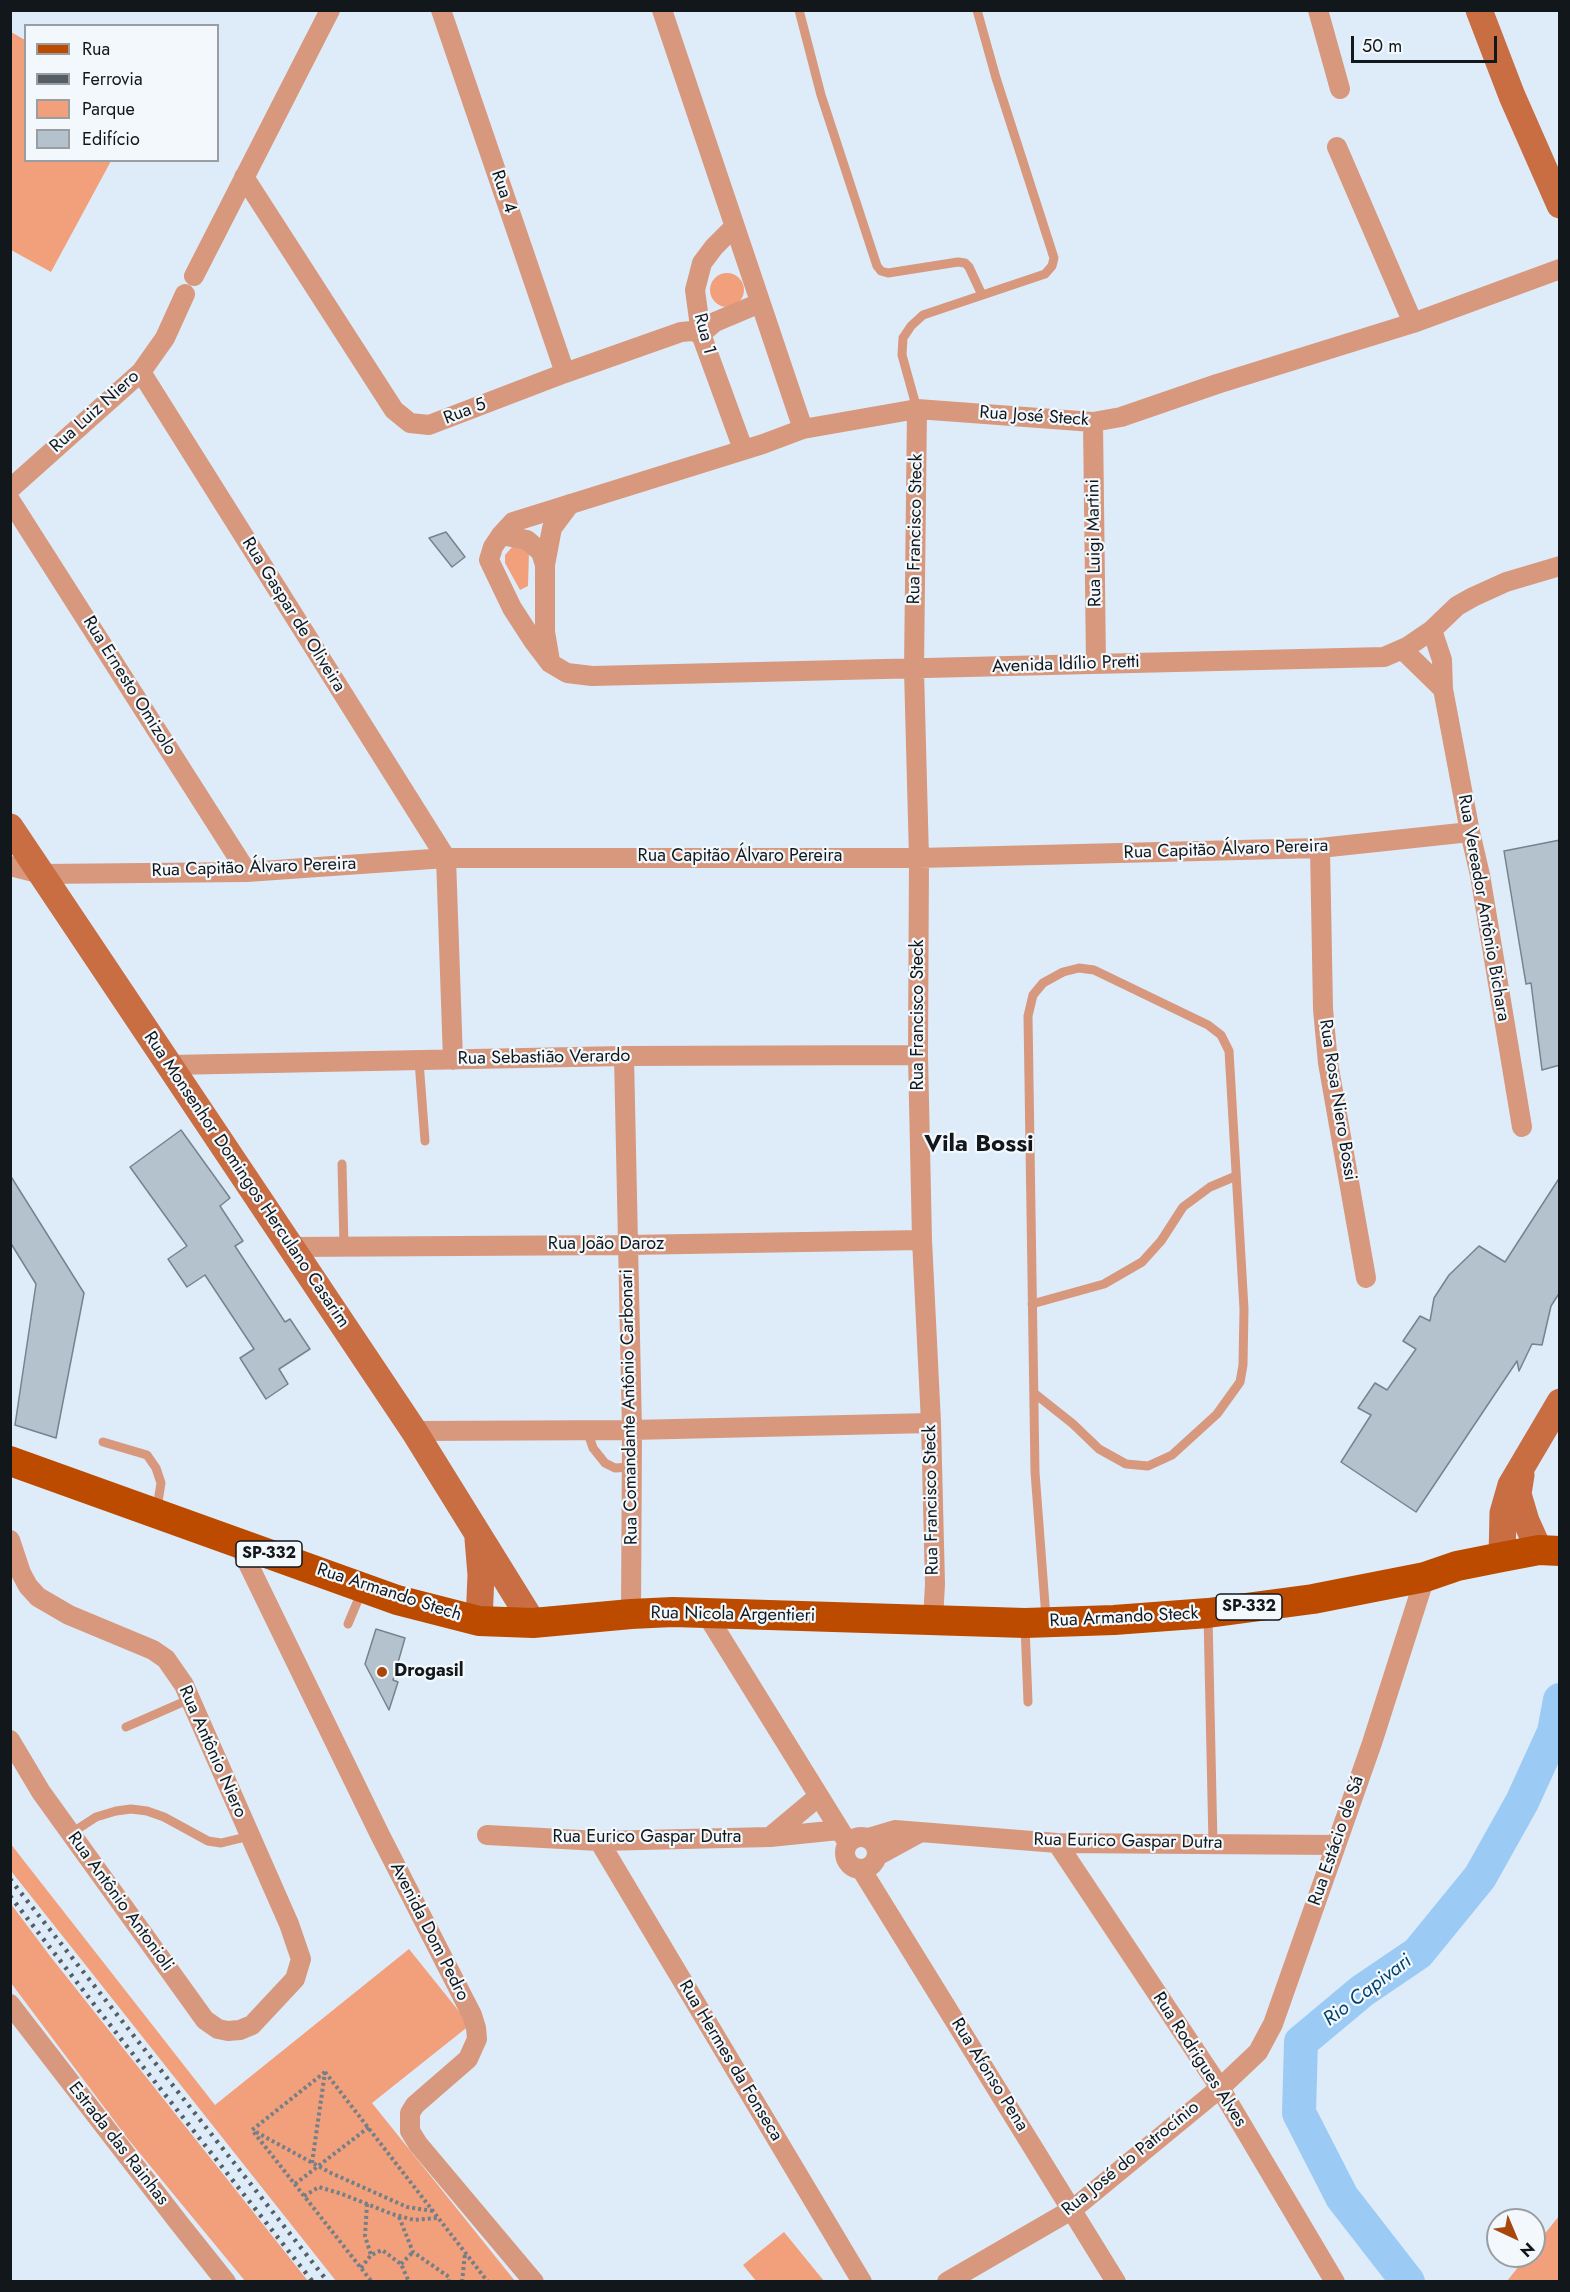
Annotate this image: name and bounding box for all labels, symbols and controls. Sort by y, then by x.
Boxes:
legend [24,24,219,162]
scale bar [1354,24,1500,62]
text: 50 m [1362,33,1402,59]
text: Rua [82,36,110,62]
text: Ferrovia [82,66,143,92]
text: Parque [82,96,135,122]
text: Edifício [82,126,140,152]
street label: Rua 4 [486,168,520,216]
street label: Rua 1 [688,311,720,357]
street label: Rua Luiz Niero [46,366,144,458]
street label: Rua 5 [441,394,489,430]
street label: Rua José Steck [979,402,1089,432]
street label: Rua Francisco Steck [904,453,928,605]
street label: Rua Luigi Martini [1083,479,1107,607]
street label: Rua Gaspar de Oliveira [237,534,349,696]
street label: Rua Ernesto Omizolo [77,612,181,760]
street label: Avenida Idílio Pretti [992,652,1140,678]
street label: Rua Vereador Antônio Bichara [1452,793,1514,1023]
street label: Rua Capitão Álvaro Pereira [1123,836,1329,864]
street label: Rua Capitão Álvaro Pereira [638,846,842,868]
street label: Rua Capitão Álvaro Pereira [151,854,357,882]
street label: Rua Francisco Steck [908,940,930,1090]
street label: Rua Rosa Niero Bossi [1314,1018,1360,1182]
street label: Rua Monsenhor Domingos Herculano Casarim [138,1028,354,1332]
street label: Rua Sebastião Verardo [457,1046,631,1070]
district label: Vila Bossi [924,1131,1034,1159]
street label: Rua João Daroz [548,1234,664,1256]
street label: Rua Comandante Antônio Carbonari [617,1269,643,1545]
street label: Rua Francisco Steck [920,1424,944,1576]
road number: SP-332 [236,1541,302,1567]
street label: Rua Armando Stech [314,1559,464,1627]
road number: SP-332 [1216,1594,1282,1620]
street label: Rua Nicola Argentieri [650,1603,816,1627]
street label: Rua Armando Steck [1049,1603,1199,1633]
place label: Drogasil [394,1661,464,1683]
marker: Drogasil [375,1665,389,1679]
street label: Rua Antônio Niero [173,1683,251,1821]
street label: Rua Estácio de Sá [1305,1773,1369,1909]
street label: Rua Eurico Gaspar Dutra [553,1827,741,1849]
street label: Rua Antônio Antonioli [62,1828,178,1976]
street label: Rua Eurico Gaspar Dutra [1033,1830,1223,1854]
street label: Avenida Dom Pedro [385,1859,473,2005]
water label: Rio Capivari [1319,1950,1417,2032]
street label: Rua Hermes da Fonseca [673,1977,787,2145]
street label: Rua Rodrigues Alves [1147,1989,1251,2131]
street label: Rua Afonso Pena [946,2015,1032,2135]
street label: Estrada das Rainhas [63,2078,173,2210]
street label: Rua José do Patrocínio [1058,2097,1204,2221]
north arrow [1486,2208,1546,2268]
text: N [1515,2237,1540,2263]

